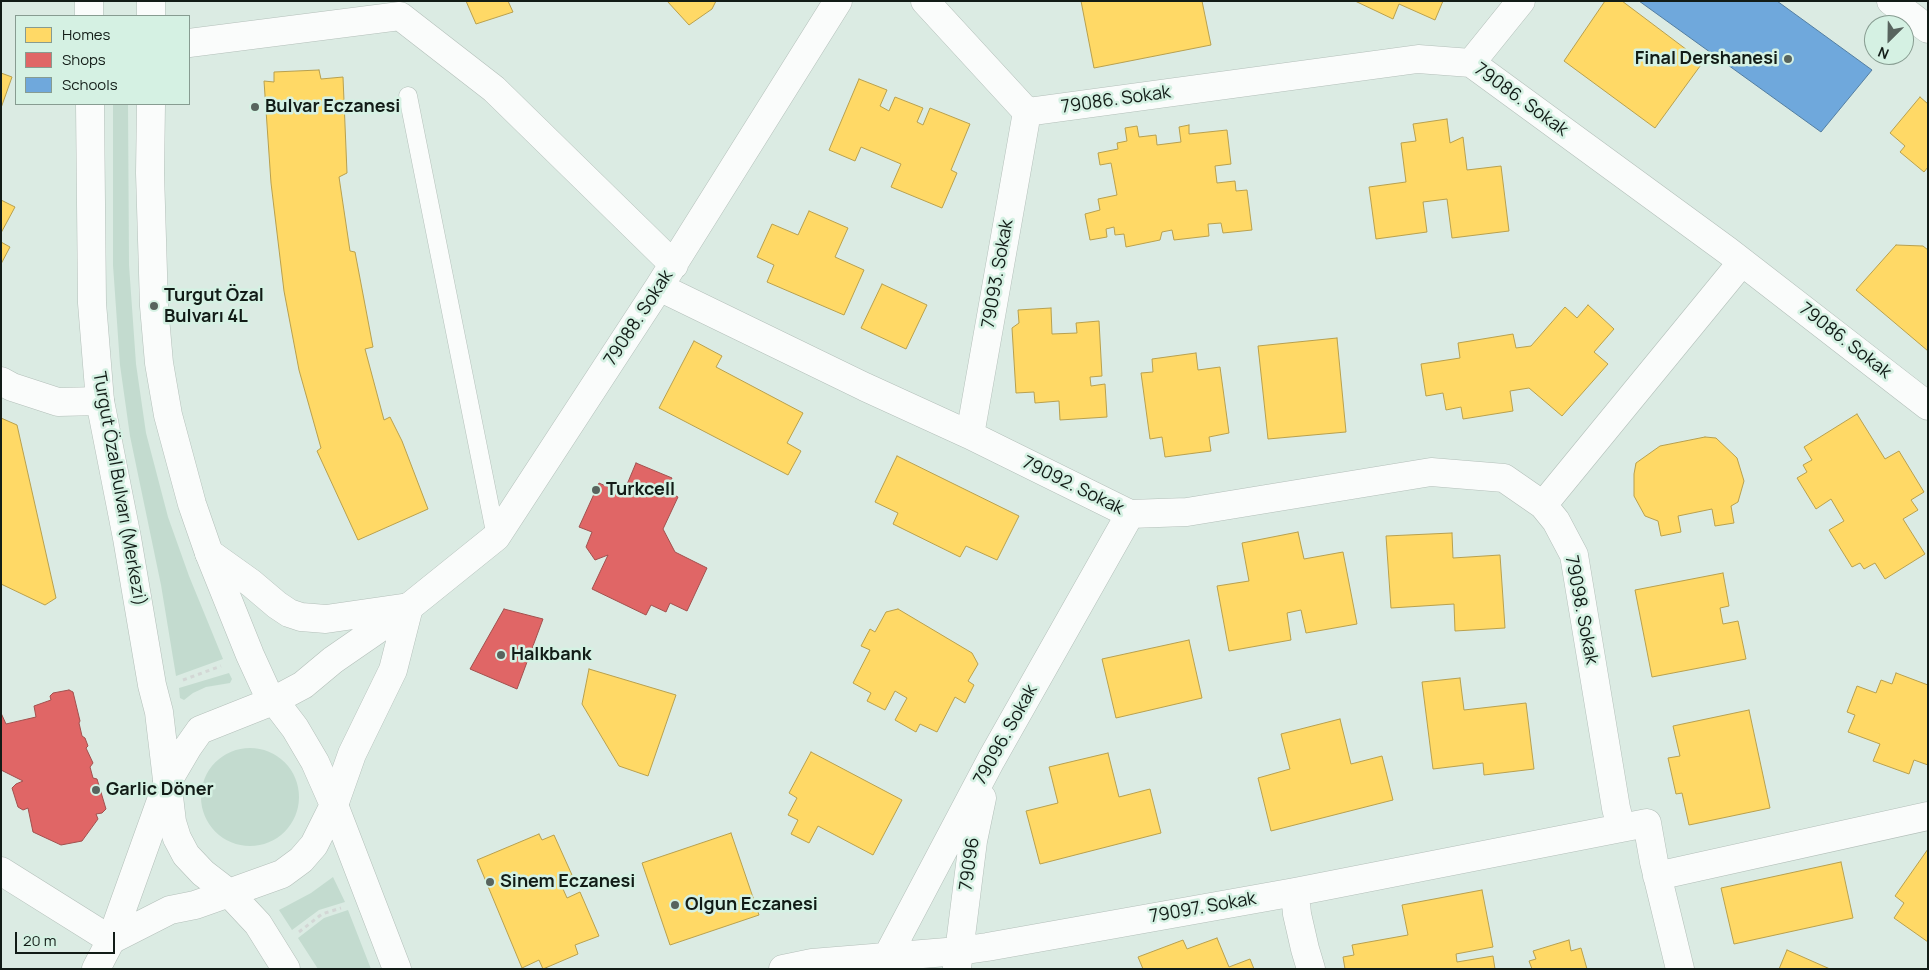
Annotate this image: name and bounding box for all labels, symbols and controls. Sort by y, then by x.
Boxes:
legend [15,15,190,105]
north arrow [1864,15,1914,65]
text: Homes [62,24,110,45]
text: N [1875,43,1892,64]
place label: Final Dershanesi [1635,48,1778,70]
text: Shops [62,49,106,70]
marker: Final Dershanesi [1782,53,1794,65]
street label: 79086. Sokak [1470,59,1572,141]
text: Schools [62,74,118,95]
street label: 79086. Sokak [1060,82,1172,118]
place label: Bulvar Eczanesi [265,96,400,118]
marker: Bulvar Eczanesi [249,101,261,113]
street label: 79093. Sokak [978,218,1018,330]
street label: 79088. Sokak [600,266,678,370]
place label: Turgut Özal Bulvarı 4L [164,285,264,328]
street label: 79086. Sokak [1795,298,1895,384]
marker: Turgut Özal Bulvarı 4L [148,300,160,312]
street label: Turgut Özal Bulvarı (Merkezi) [88,370,150,608]
street label: 79092. Sokak [1019,452,1127,520]
place label: Turkcell [606,479,675,501]
marker: Turkcell [590,484,602,496]
street label: 79098. Sokak [1560,554,1602,666]
place label: Halkbank [511,644,591,666]
marker: Halkbank [495,649,507,661]
street label: 79096. Sokak [970,681,1042,789]
place label: Garlic Döner [106,779,214,801]
marker: Garlic Döner [90,784,102,796]
street label: 79096 [956,836,984,892]
place label: Sinem Eczanesi [500,871,635,893]
marker: Sinem Eczanesi [484,876,496,888]
street label: 79097. Sokak [1148,888,1258,928]
place label: Olgun Eczanesi [685,894,818,916]
marker: Olgun Eczanesi [669,899,681,911]
scale bar [18,922,118,954]
text: 20 m [23,930,56,951]

